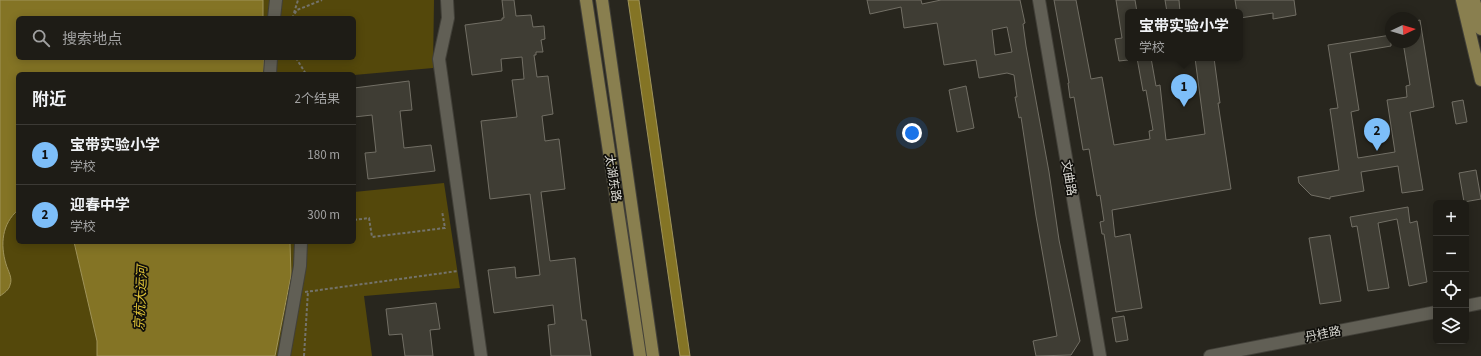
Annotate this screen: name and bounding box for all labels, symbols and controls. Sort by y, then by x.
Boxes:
popup [1125,9,1243,61]
north arrow [1385,12,1421,48]
search box [16,16,356,60]
text: 宝带实验小学 [1139,16,1229,37]
icon: search [30,27,52,49]
text: 搜索地点 [62,29,122,50]
text: 学校 [1139,39,1165,57]
pin: 1 [1171,74,1197,107]
text: 附近 [32,88,66,112]
text: 2个结果 [295,90,340,108]
pin: 2 [1364,118,1390,151]
your location [902,123,922,143]
text: 宝带实验小学 [70,135,160,156]
text: 1 [42,146,48,164]
text: 180 m [307,146,340,164]
street label: 太湖东路 [600,153,625,203]
text: 学校 [70,158,96,176]
street label: 文曲路 [1057,159,1080,197]
text: 迎春中学 [70,195,130,216]
map controls [1433,200,1469,344]
button: + [1433,200,1469,236]
text: 2 [42,206,48,224]
text: 300 m [307,206,340,224]
text: 学校 [70,218,96,236]
button: − [1433,236,1469,272]
water label: 京杭大运河 [130,262,152,331]
button: locate [1433,272,1469,308]
button: layers [1433,308,1469,344]
street label: 丹桂路 [1304,323,1342,346]

